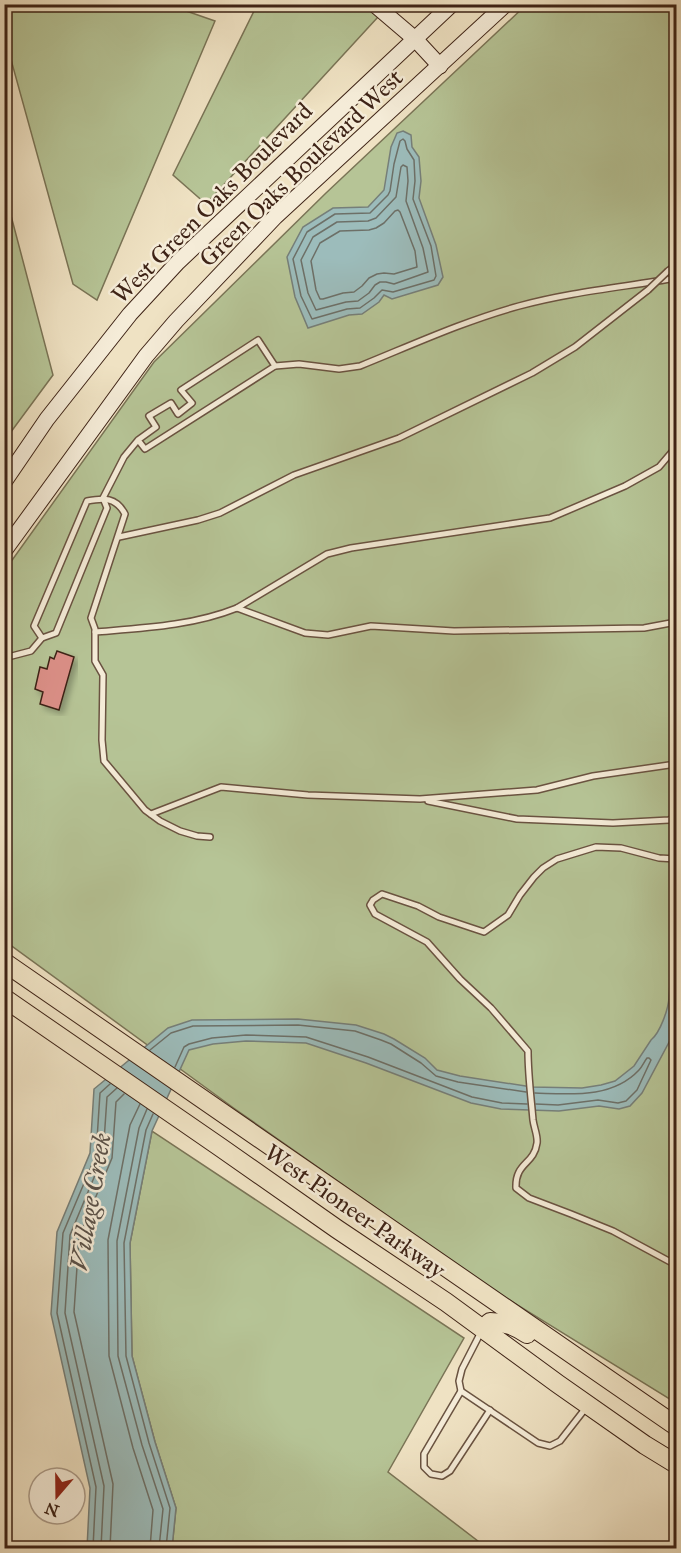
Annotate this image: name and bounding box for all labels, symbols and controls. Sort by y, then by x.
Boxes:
street label: Green Oaks Boulevard West [193,62,410,273]
street label: West Green Oaks Boulevard [105,96,319,310]
water label: Village Creek [62,1130,118,1273]
street label: West Pioneer Parkway [259,1137,452,1285]
north arrow [27,1466,87,1526]
text: N [42,1498,62,1521]

